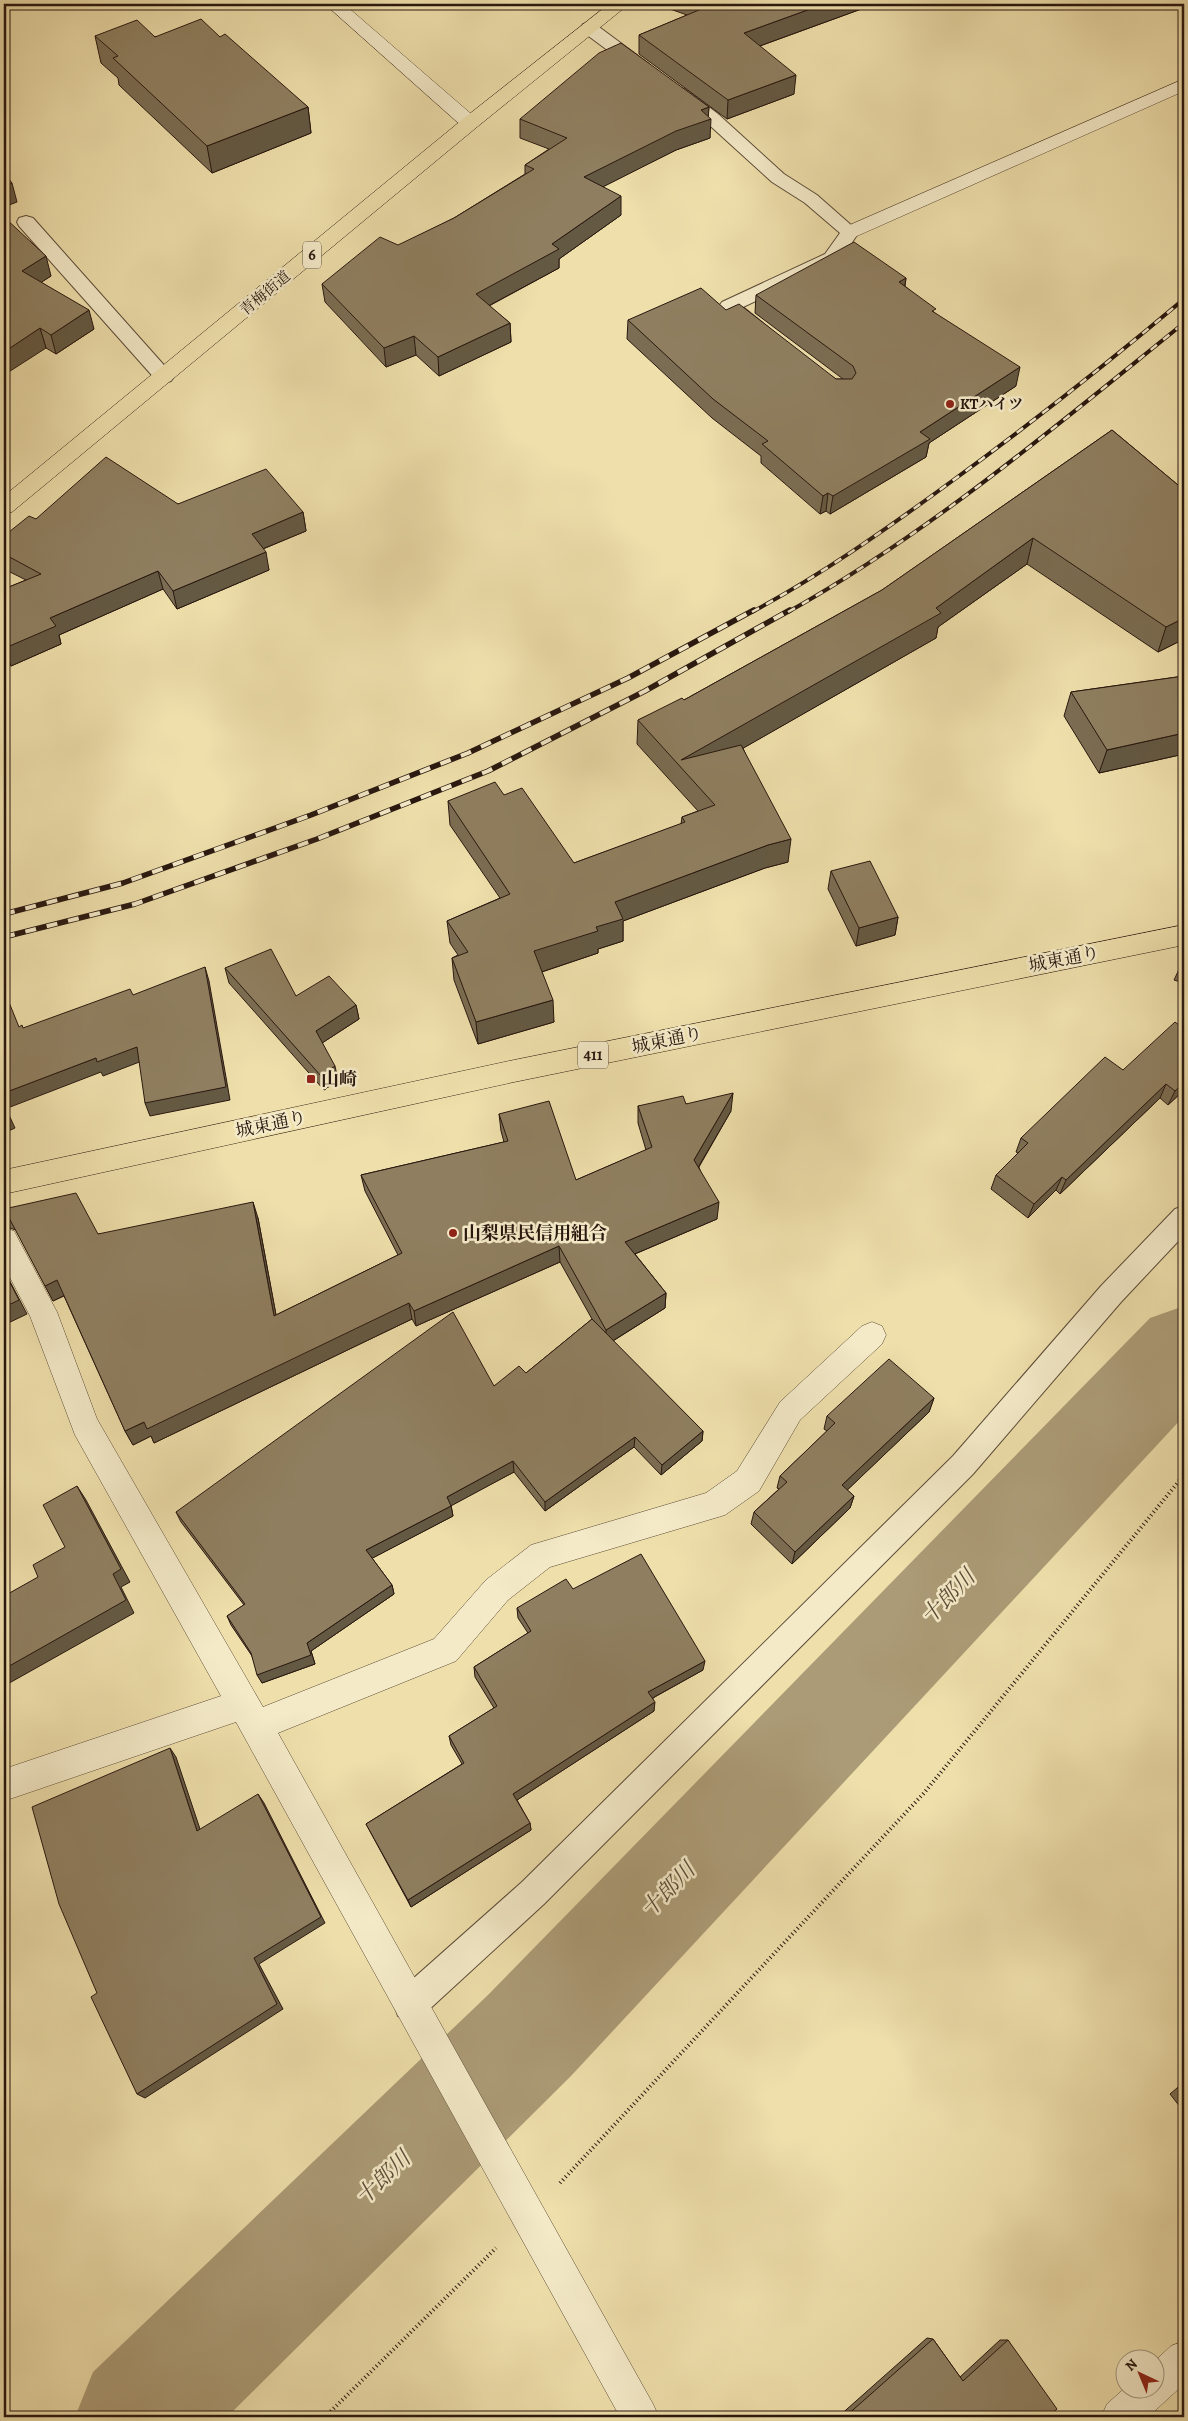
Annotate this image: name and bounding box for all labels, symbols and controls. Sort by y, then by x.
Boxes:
road number: 6 [303,242,321,268]
street label: 青梅街道 [236,266,294,320]
place label: KTハイツ [960,394,1023,414]
marker: KTハイツ [944,398,956,410]
street label: 城東通り [1026,940,1102,978]
street label: 城東通り [629,1021,705,1059]
road number: 411 [578,1042,608,1068]
place label: 山崎 [321,1067,357,1091]
marker: 山崎 [305,1073,317,1085]
street label: 城東通り [233,1105,309,1143]
place label: 山梨県民信用組合 [463,1221,607,1245]
marker: 山梨県民信用組合 [447,1227,459,1239]
water label: 十郎川 [914,1561,983,1631]
water label: 十郎川 [634,1854,703,1924]
water label: 十郎川 [349,2143,419,2212]
north arrow [1116,2348,1166,2398]
text: N [1121,2355,1142,2375]

